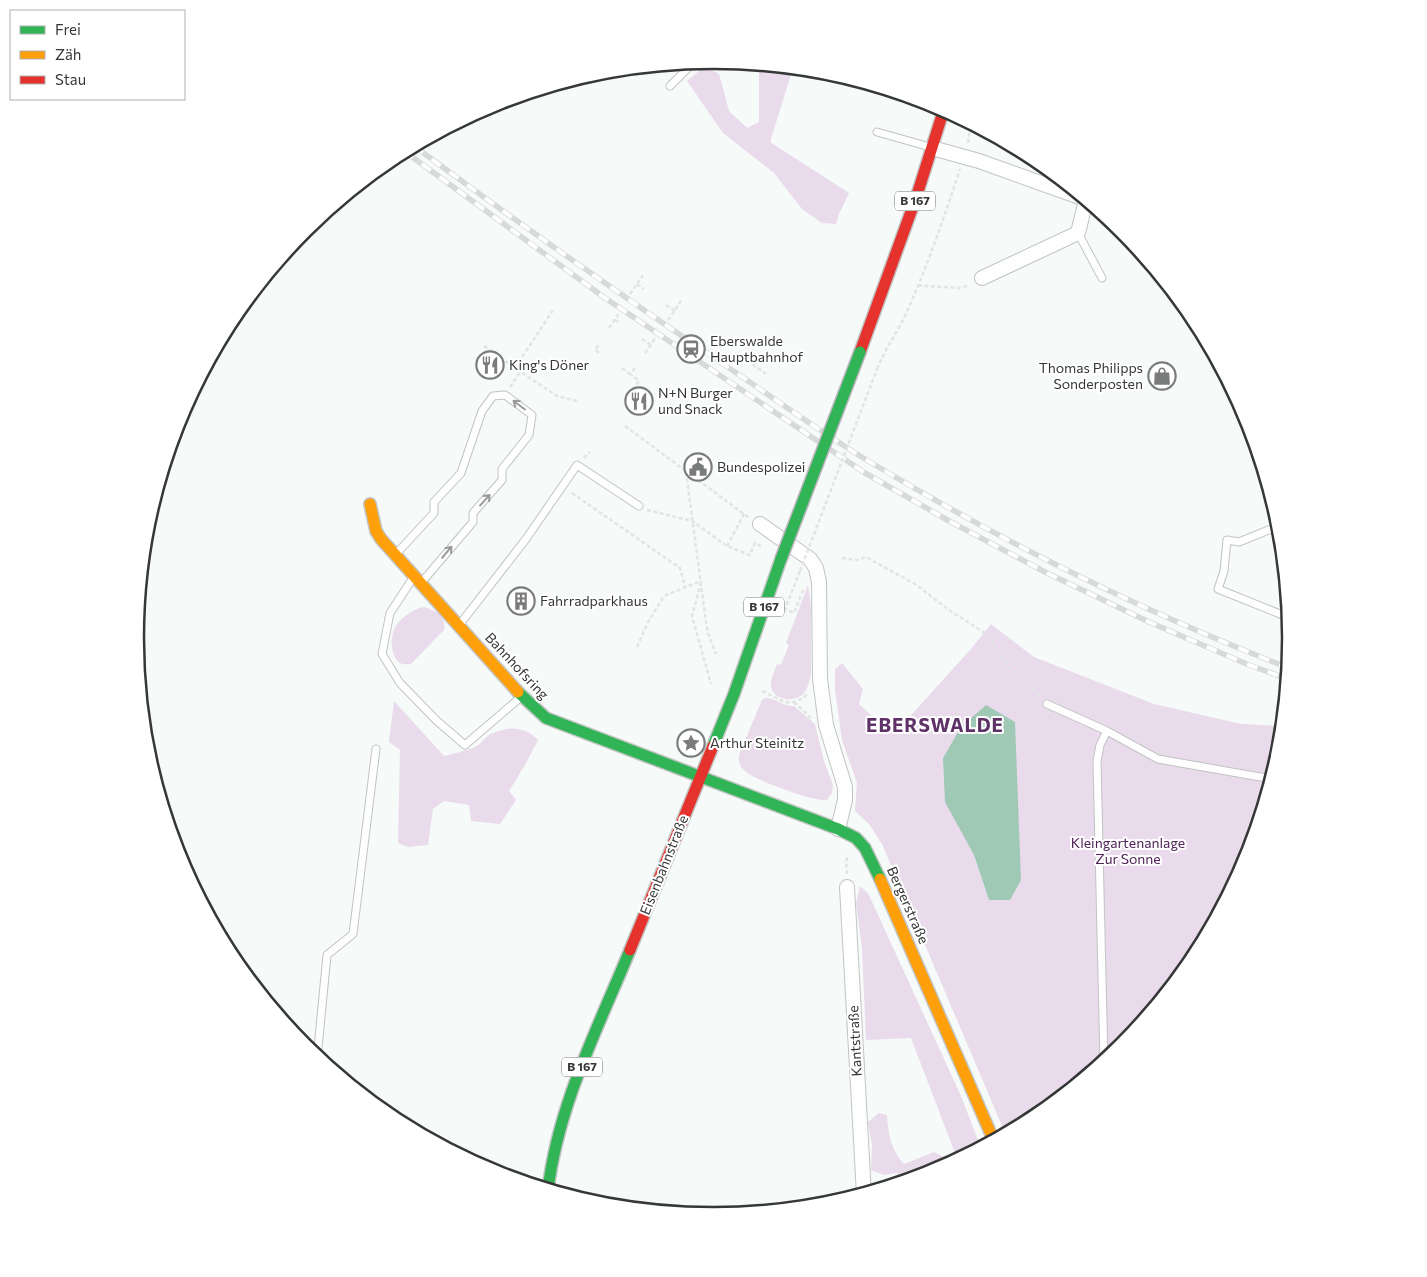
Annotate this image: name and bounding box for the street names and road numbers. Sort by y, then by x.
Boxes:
road number: B 167 [895,192,935,210]
road number: B 167 [744,598,784,616]
street label: Bahnhofsring [482,629,553,703]
street label: Eisenbahnstraße [636,812,691,917]
street label: Bergerstraße [884,863,933,946]
street label: Kantstraße [844,1005,865,1077]
road number: B 167 [562,1058,602,1076]

